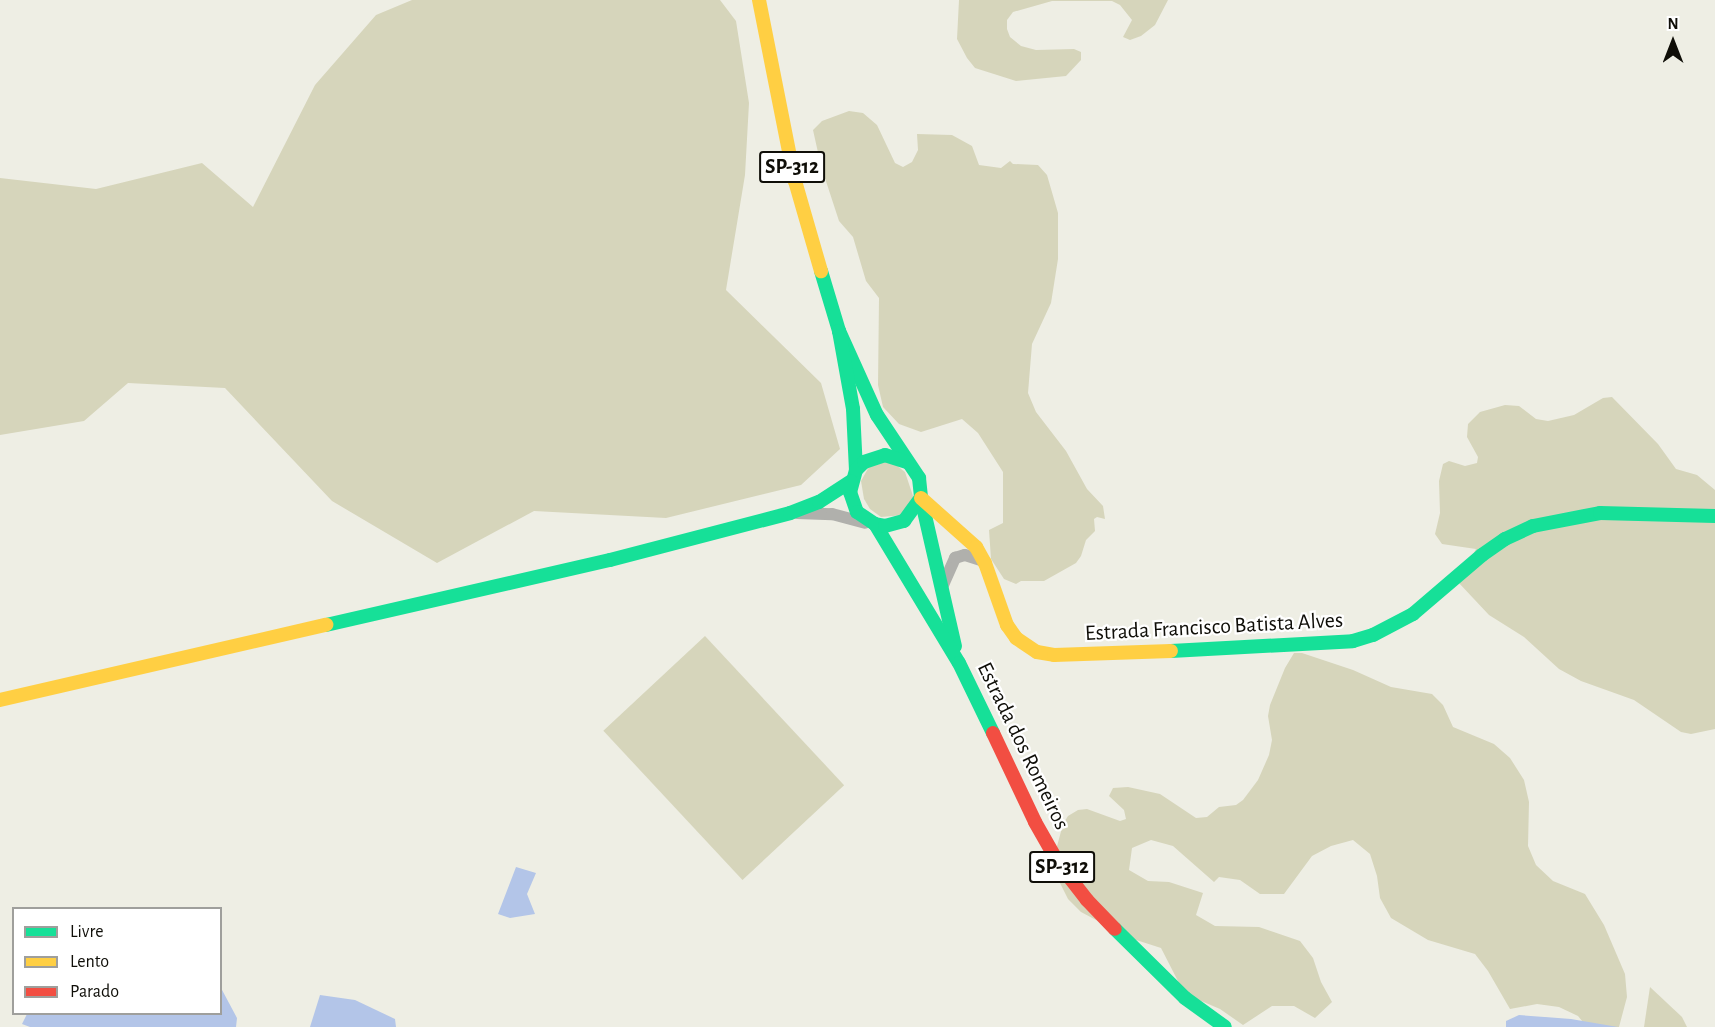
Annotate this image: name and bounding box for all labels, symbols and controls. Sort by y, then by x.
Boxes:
north arrow [1643,12,1703,72]
text: N [1667,16,1679,32]
road number: SP-312 [759,149,825,185]
street label: Estrada Francisco Batista Alves [1084,607,1344,647]
street label: Estrada dos Romeiros [971,658,1075,834]
road number: SP-312 [1029,849,1095,885]
legend [12,907,222,1015]
text: Livre [70,923,104,941]
text: Lento [70,953,109,971]
text: Parado [70,983,119,1001]

